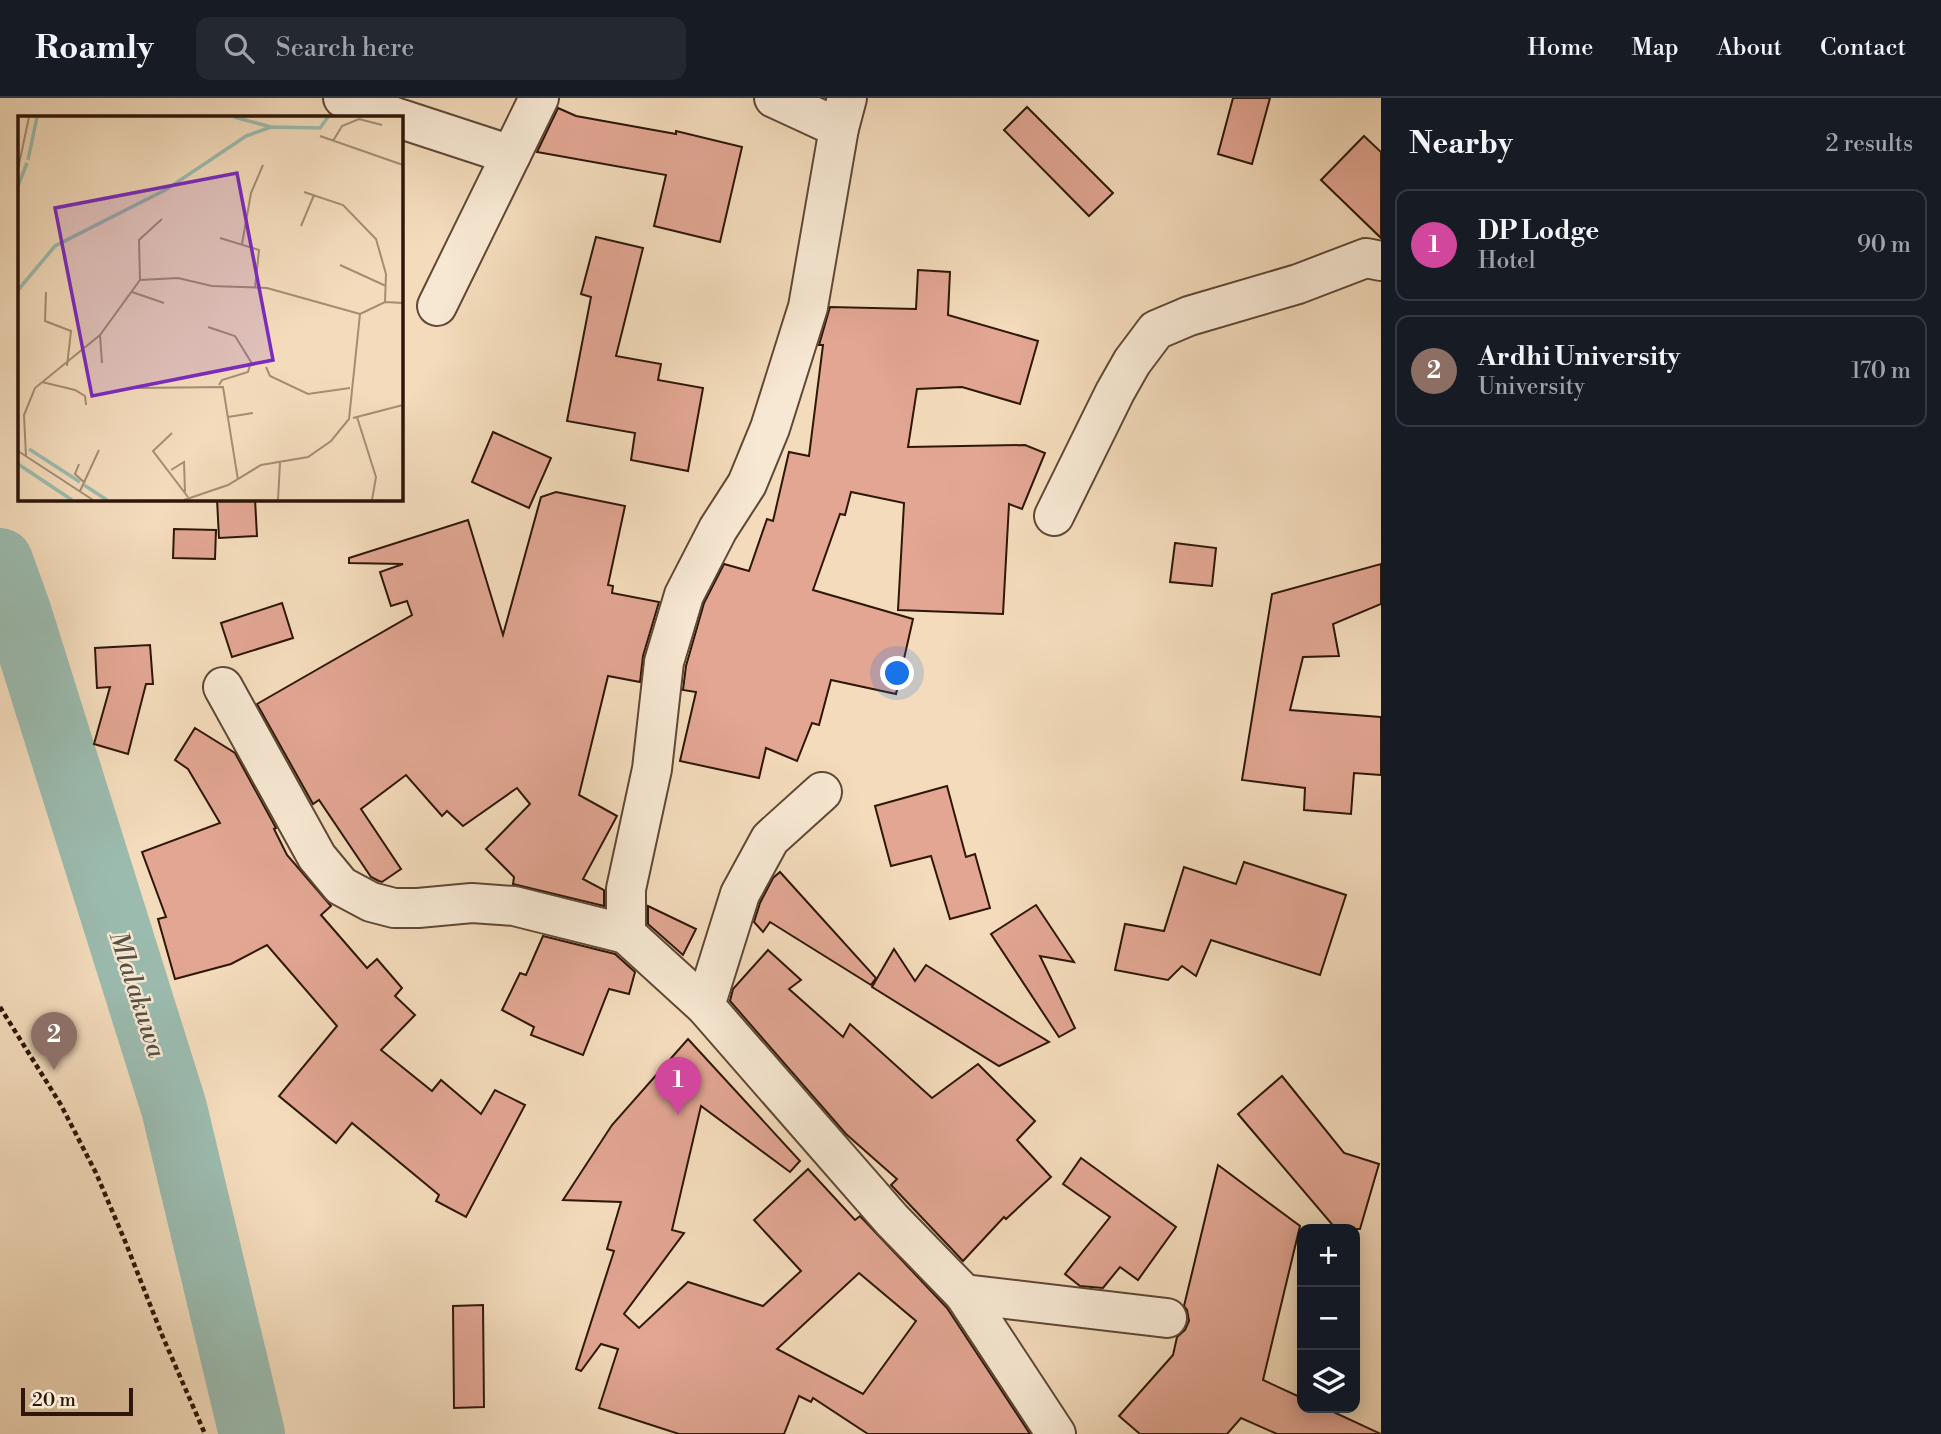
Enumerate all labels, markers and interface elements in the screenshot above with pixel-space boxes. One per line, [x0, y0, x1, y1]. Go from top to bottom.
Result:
search box [196, 17, 686, 80]
text: Roamly [35, 28, 154, 69]
icon: search [220, 29, 258, 67]
text: Search here [276, 32, 414, 64]
text: Home [1528, 33, 1593, 63]
text: Map [1631, 33, 1679, 63]
text: About [1717, 33, 1782, 63]
text: Contact [1820, 33, 1906, 63]
inset map [18, 116, 402, 500]
text: Nearby [1409, 125, 1513, 163]
text: 2 results [1826, 130, 1913, 158]
text: DP Lodge [1478, 215, 1599, 247]
text: 1 [1428, 231, 1440, 259]
text: 90 m [1857, 231, 1911, 259]
text: Hotel [1478, 247, 1536, 275]
text: Ardhi University [1478, 341, 1680, 373]
text: 2 [1427, 357, 1441, 385]
text: 170 m [1851, 357, 1911, 385]
text: University [1478, 373, 1585, 401]
your location [880, 656, 914, 690]
water label: Mlalakuwa [102, 927, 173, 1062]
pin: 2 [31, 1012, 77, 1070]
pin: 1 [655, 1057, 701, 1115]
map controls [1297, 1224, 1360, 1413]
button: + [1297, 1224, 1360, 1287]
button: − [1297, 1287, 1360, 1350]
button: layers [1297, 1350, 1360, 1413]
scale bar [21, 1385, 133, 1417]
text: 20 m [32, 1388, 76, 1412]

